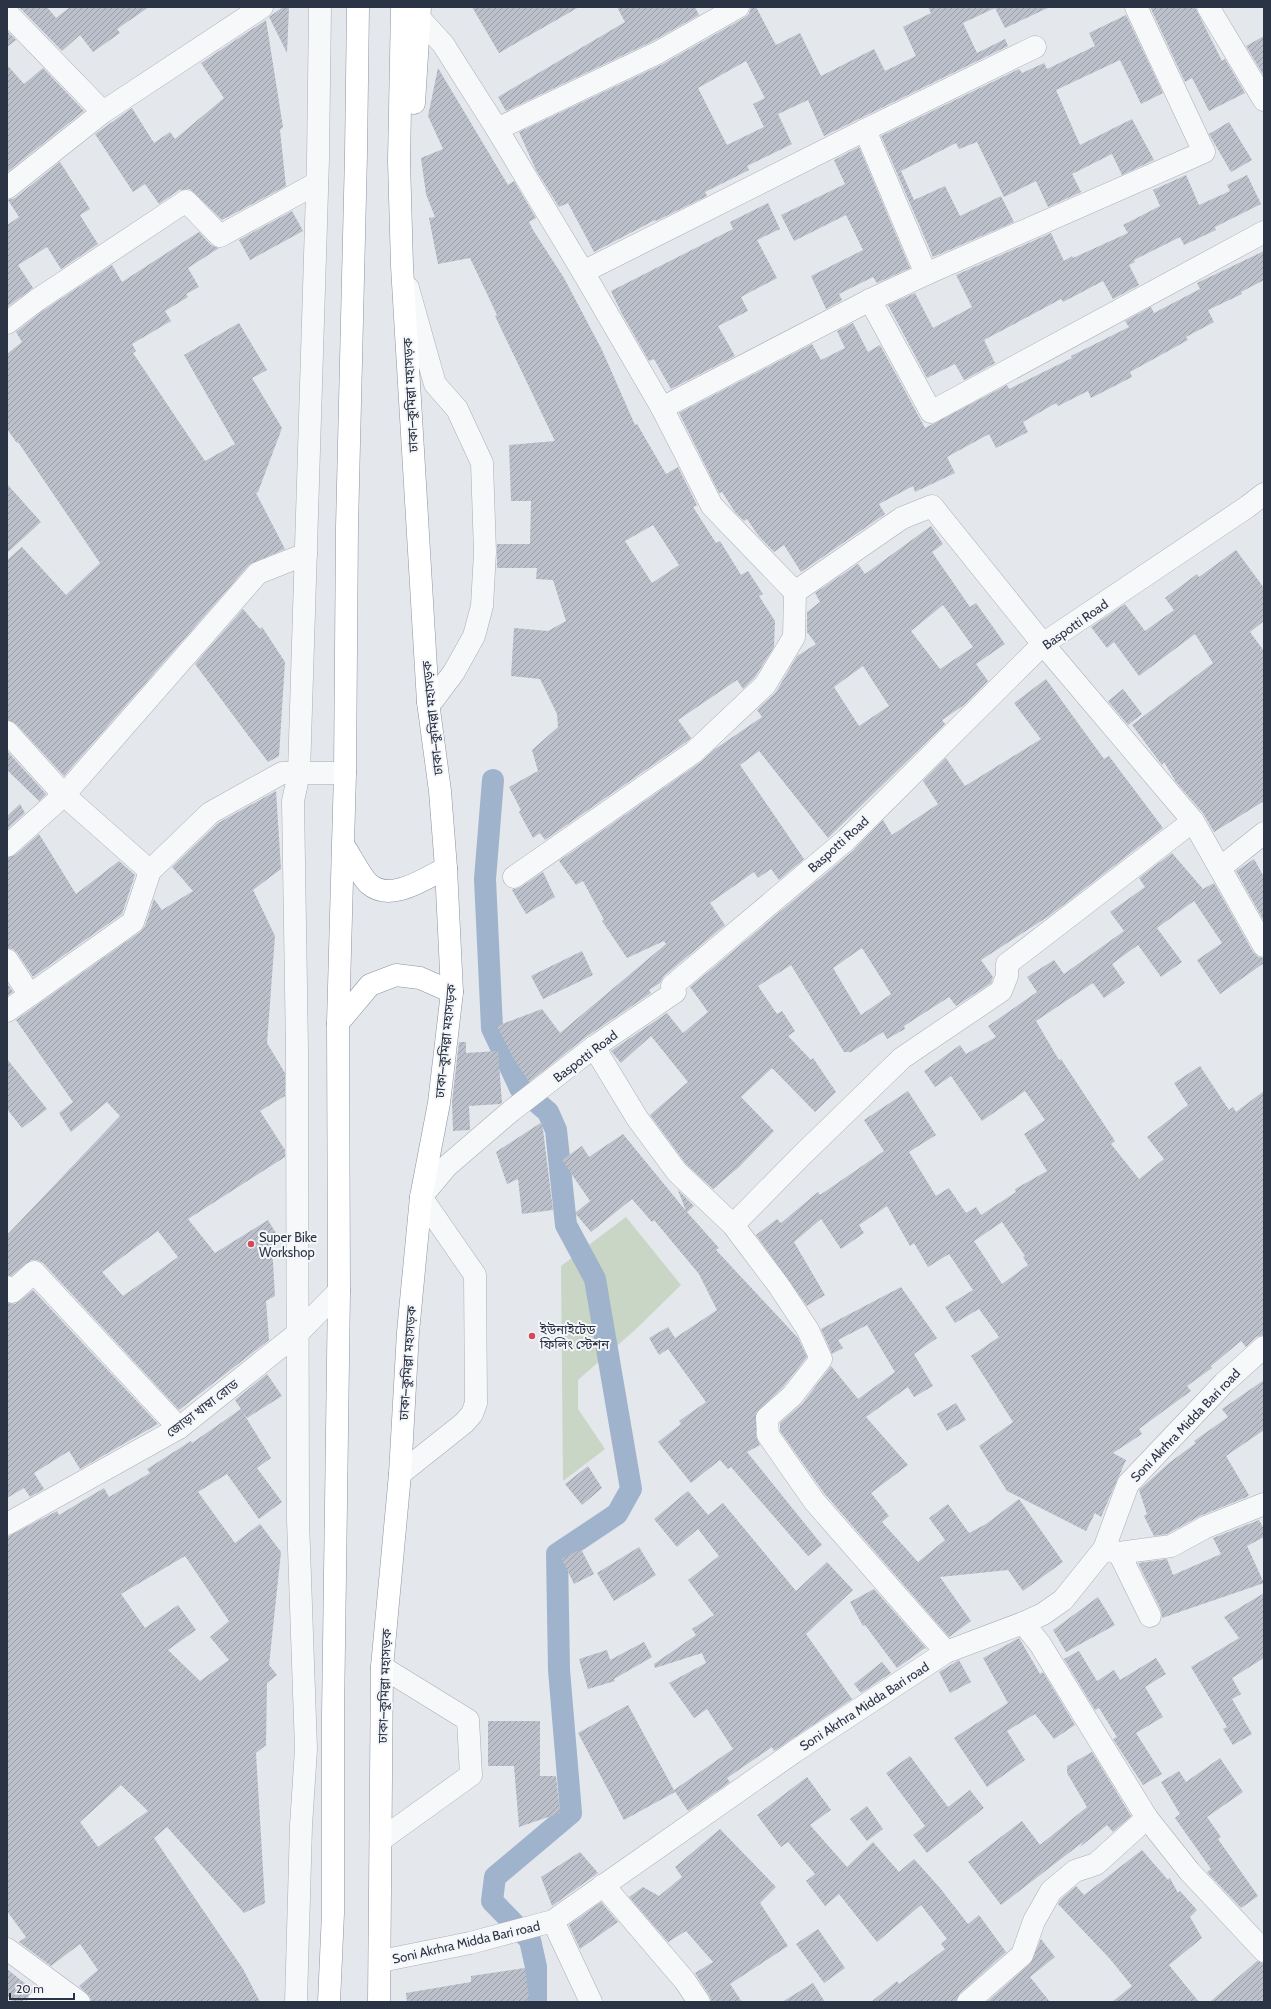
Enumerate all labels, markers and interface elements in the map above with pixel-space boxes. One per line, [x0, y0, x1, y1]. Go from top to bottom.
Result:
street label: ঢাকা–কুমিল্লা মহাসড়ক [399, 337, 422, 454]
street label: Baspotti Road [1039, 596, 1111, 652]
street label: ঢাকা–কুমিল্লা মহাসড়ক [418, 660, 447, 777]
street label: Baspotti Road [804, 813, 872, 875]
street label: ঢাকা–কুমিল্লা মহাসড়ক [431, 983, 460, 1100]
street label: Baspotti Road [550, 1027, 620, 1085]
place label: Super Bike Workshop [259, 1229, 317, 1260]
marker: Super Bike Workshop [246, 1239, 256, 1249]
street label: ঢাকা–কুমিল্লা মহাসড়ক [395, 1305, 420, 1422]
place label: ইউনাইটেড ফিলিং স্টেশন [539, 1321, 609, 1352]
marker: ইউনাইটেড ফিলিং স্টেশন [527, 1331, 537, 1341]
street label: Soni Akrhra Midda Bari road [1127, 1365, 1243, 1485]
street label: জোড়া খাম্বা রোড [163, 1375, 242, 1440]
street label: ঢাকা–কুমিল্লা মহাসড়ক [374, 1628, 395, 1745]
street label: Soni Akrhra Midda Bari road [796, 1658, 932, 1754]
street label: Soni Akrhra Midda Bari road [391, 1917, 541, 1967]
scale bar [10, 1975, 74, 2001]
text: 20 m [16, 1981, 44, 1996]

